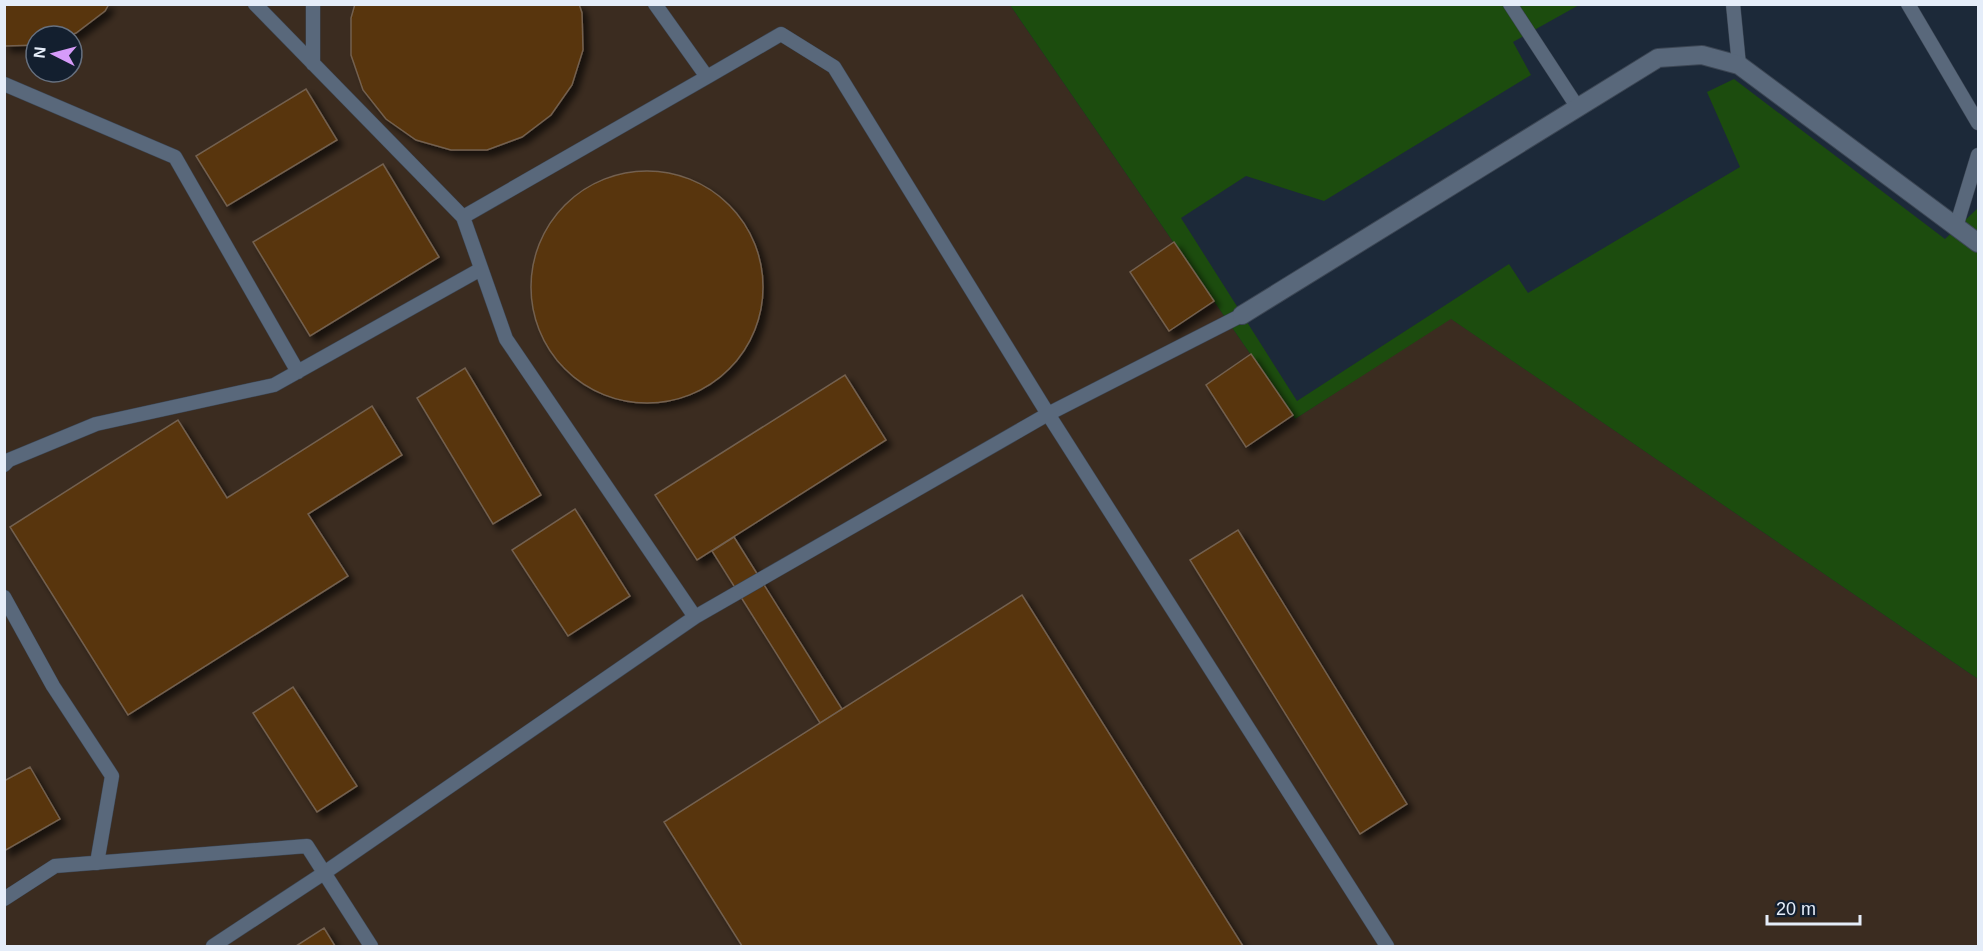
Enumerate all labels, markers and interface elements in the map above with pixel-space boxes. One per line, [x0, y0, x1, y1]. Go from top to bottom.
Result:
north arrow [24, 24, 84, 84]
text: N [31, 46, 49, 59]
scale bar [1767, 888, 1860, 926]
text: 20 m [1776, 899, 1816, 919]

